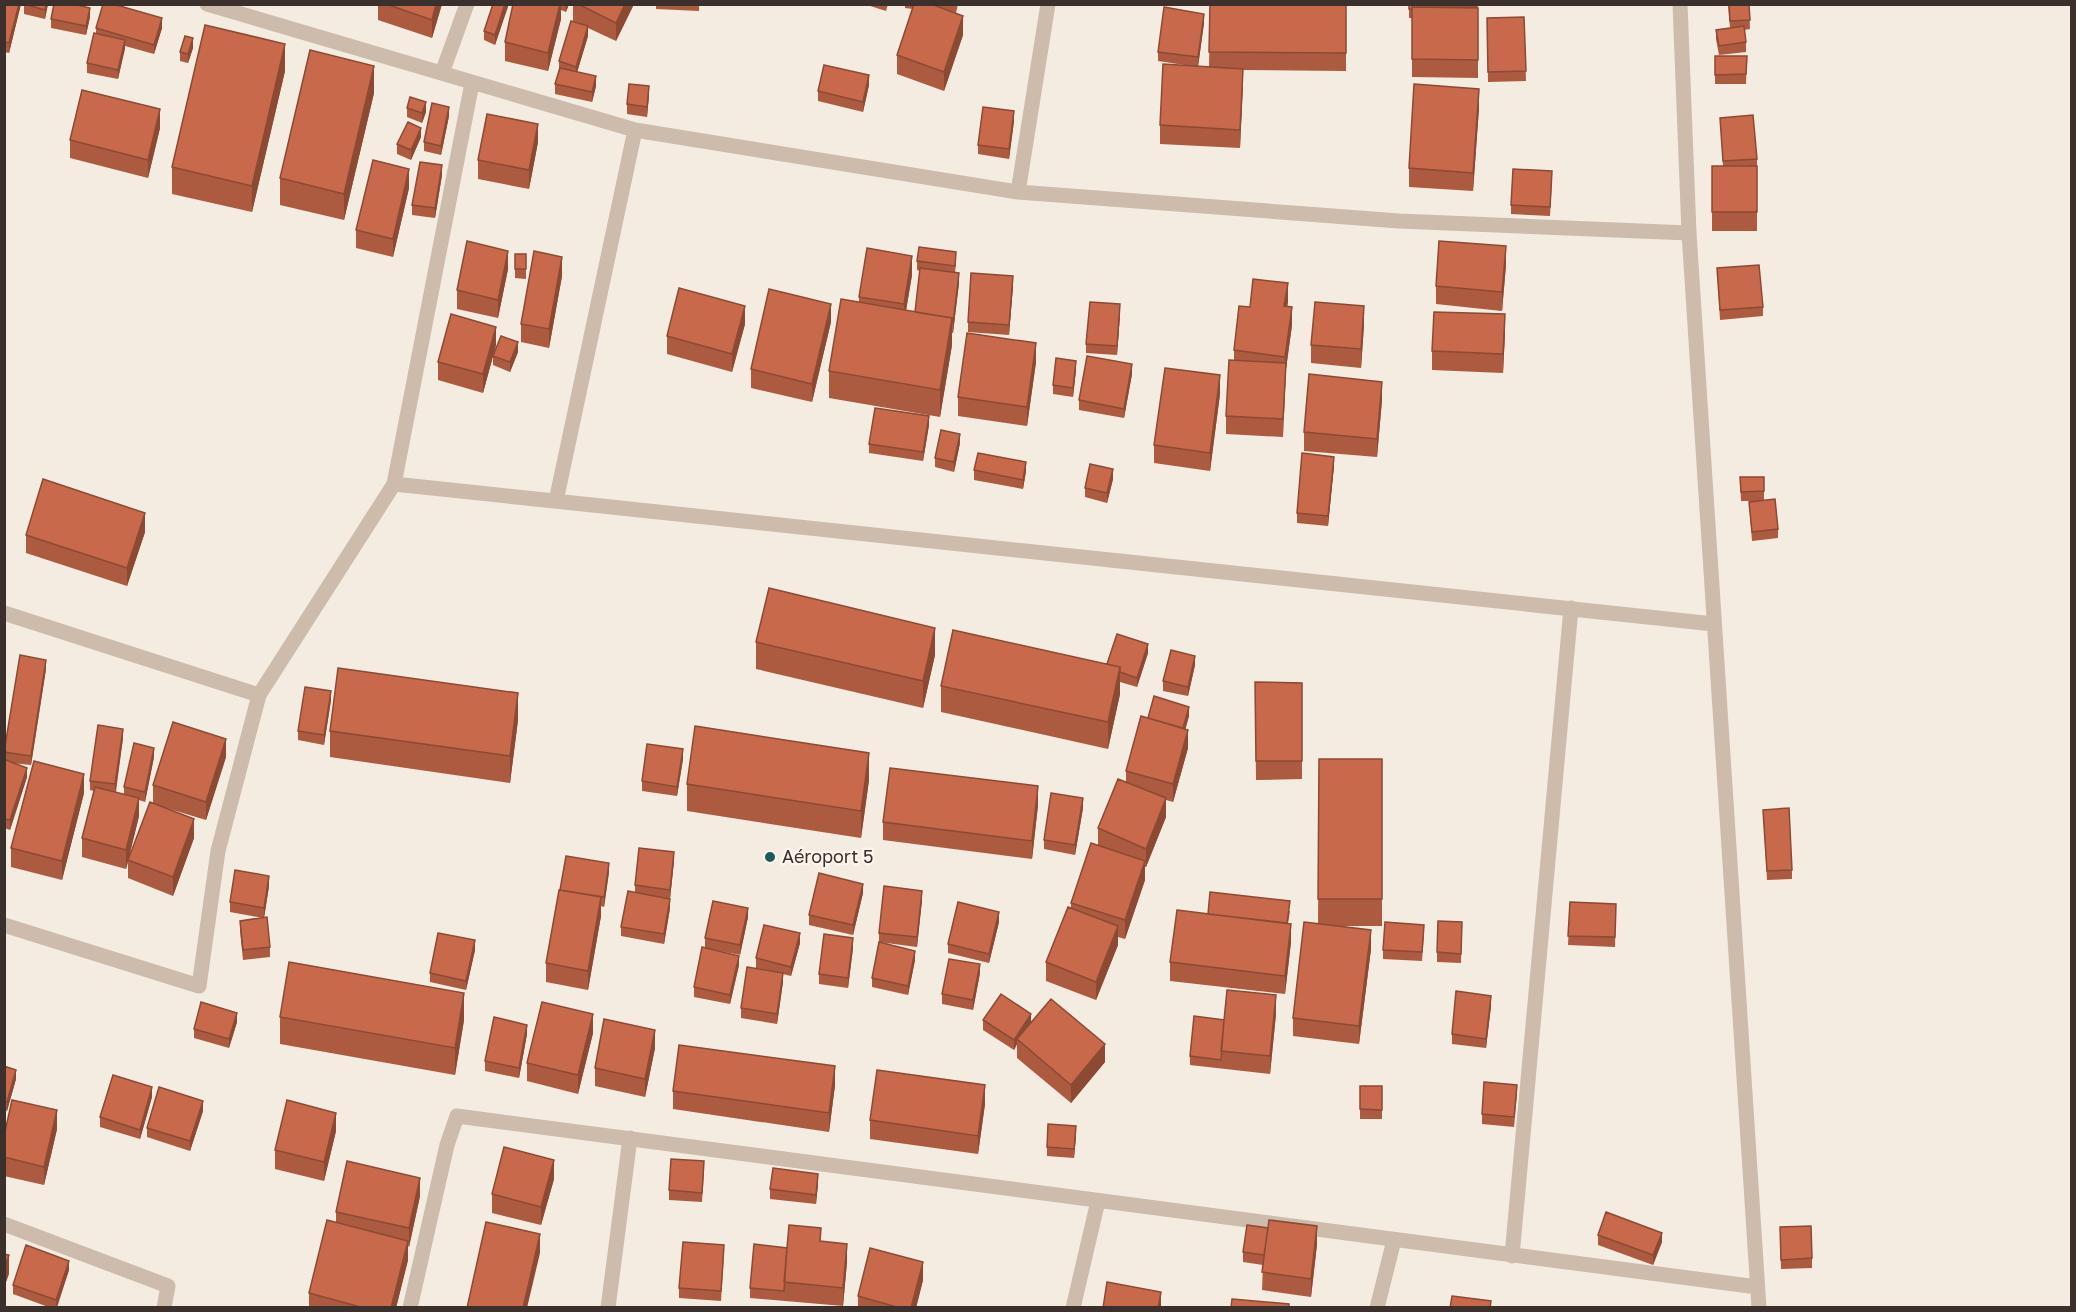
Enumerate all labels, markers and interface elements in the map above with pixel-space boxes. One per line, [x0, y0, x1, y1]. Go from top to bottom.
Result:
place label: Aéroport 5 [782, 845, 873, 867]
marker: Aéroport 5 [763, 850, 777, 864]

